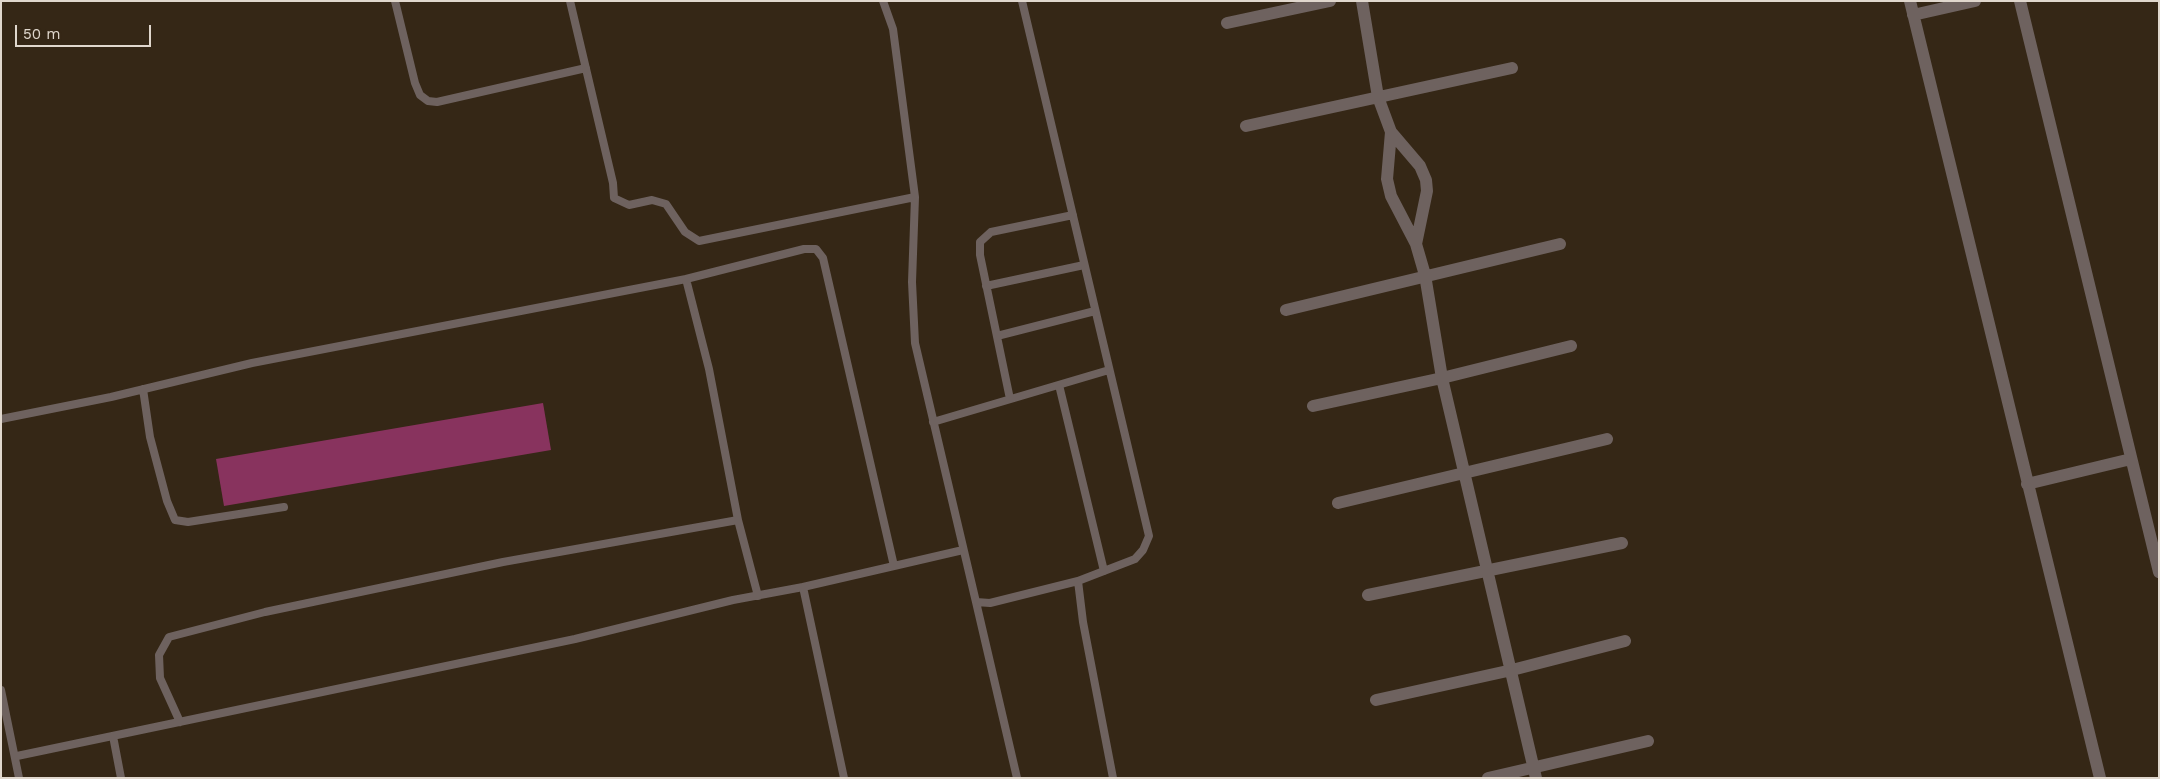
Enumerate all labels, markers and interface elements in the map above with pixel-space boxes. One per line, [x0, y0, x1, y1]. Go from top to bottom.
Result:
scale bar [18, 15, 154, 47]
text: 50 m [23, 25, 60, 43]

